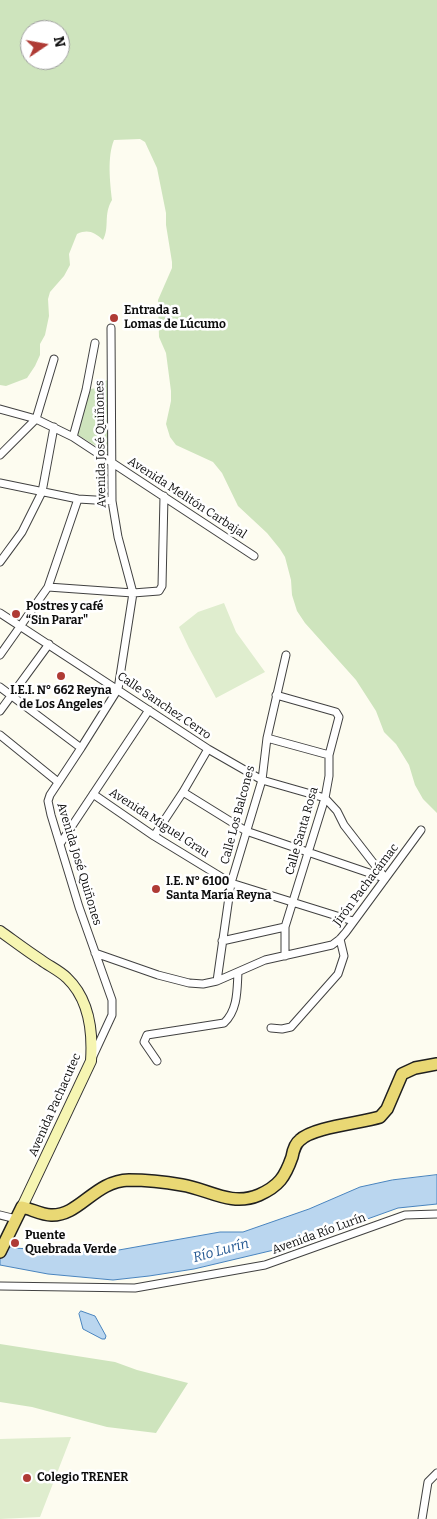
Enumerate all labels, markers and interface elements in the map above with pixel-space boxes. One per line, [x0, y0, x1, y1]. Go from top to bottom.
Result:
north arrow [20, 20, 70, 70]
text: N [50, 35, 69, 49]
place label: Entrada a Lomas de Lúcumo [124, 304, 226, 332]
marker: Entrada a Lomas de Lúcumo [108, 312, 120, 324]
street label: Avenida José Quiñones [93, 380, 109, 508]
street label: Avenida Melitón Carbajal [125, 454, 249, 542]
place label: Postres y café “Sin Parar" [26, 600, 103, 628]
marker: Postres y café “Sin Parar" [10, 608, 22, 620]
street label: Calle Sanchez Cerro [114, 669, 214, 743]
marker: I.E.I. N° 662 Reyna de Los Angeles [55, 670, 67, 682]
place label: I.E.I. N° 662 Reyna de Los Angeles [10, 684, 112, 712]
street label: Calle Los Balcones [218, 764, 258, 866]
street label: Avenida Miguel Grau [106, 785, 212, 861]
street label: Calle Santa Rosa [283, 785, 321, 877]
street label: Avenida José Quiñones [53, 801, 105, 927]
street label: Jirón Pachacámac [330, 841, 402, 929]
place label: I.E. N° 6100 Santa María Reyna [166, 875, 271, 903]
marker: I.E. N° 6100 Santa María Reyna [150, 883, 162, 895]
street label: Avenida Pachacutec [26, 1051, 84, 1159]
street label: Avenida Río Lurín [270, 1210, 368, 1258]
place label: Puente Quebrada Verde [25, 1229, 117, 1257]
water label: Río Lurín [191, 1235, 251, 1267]
marker: Puente Quebrada Verde [9, 1237, 21, 1249]
place label: Colegio TRENER [37, 1471, 128, 1485]
marker: Colegio TRENER [21, 1472, 33, 1484]

